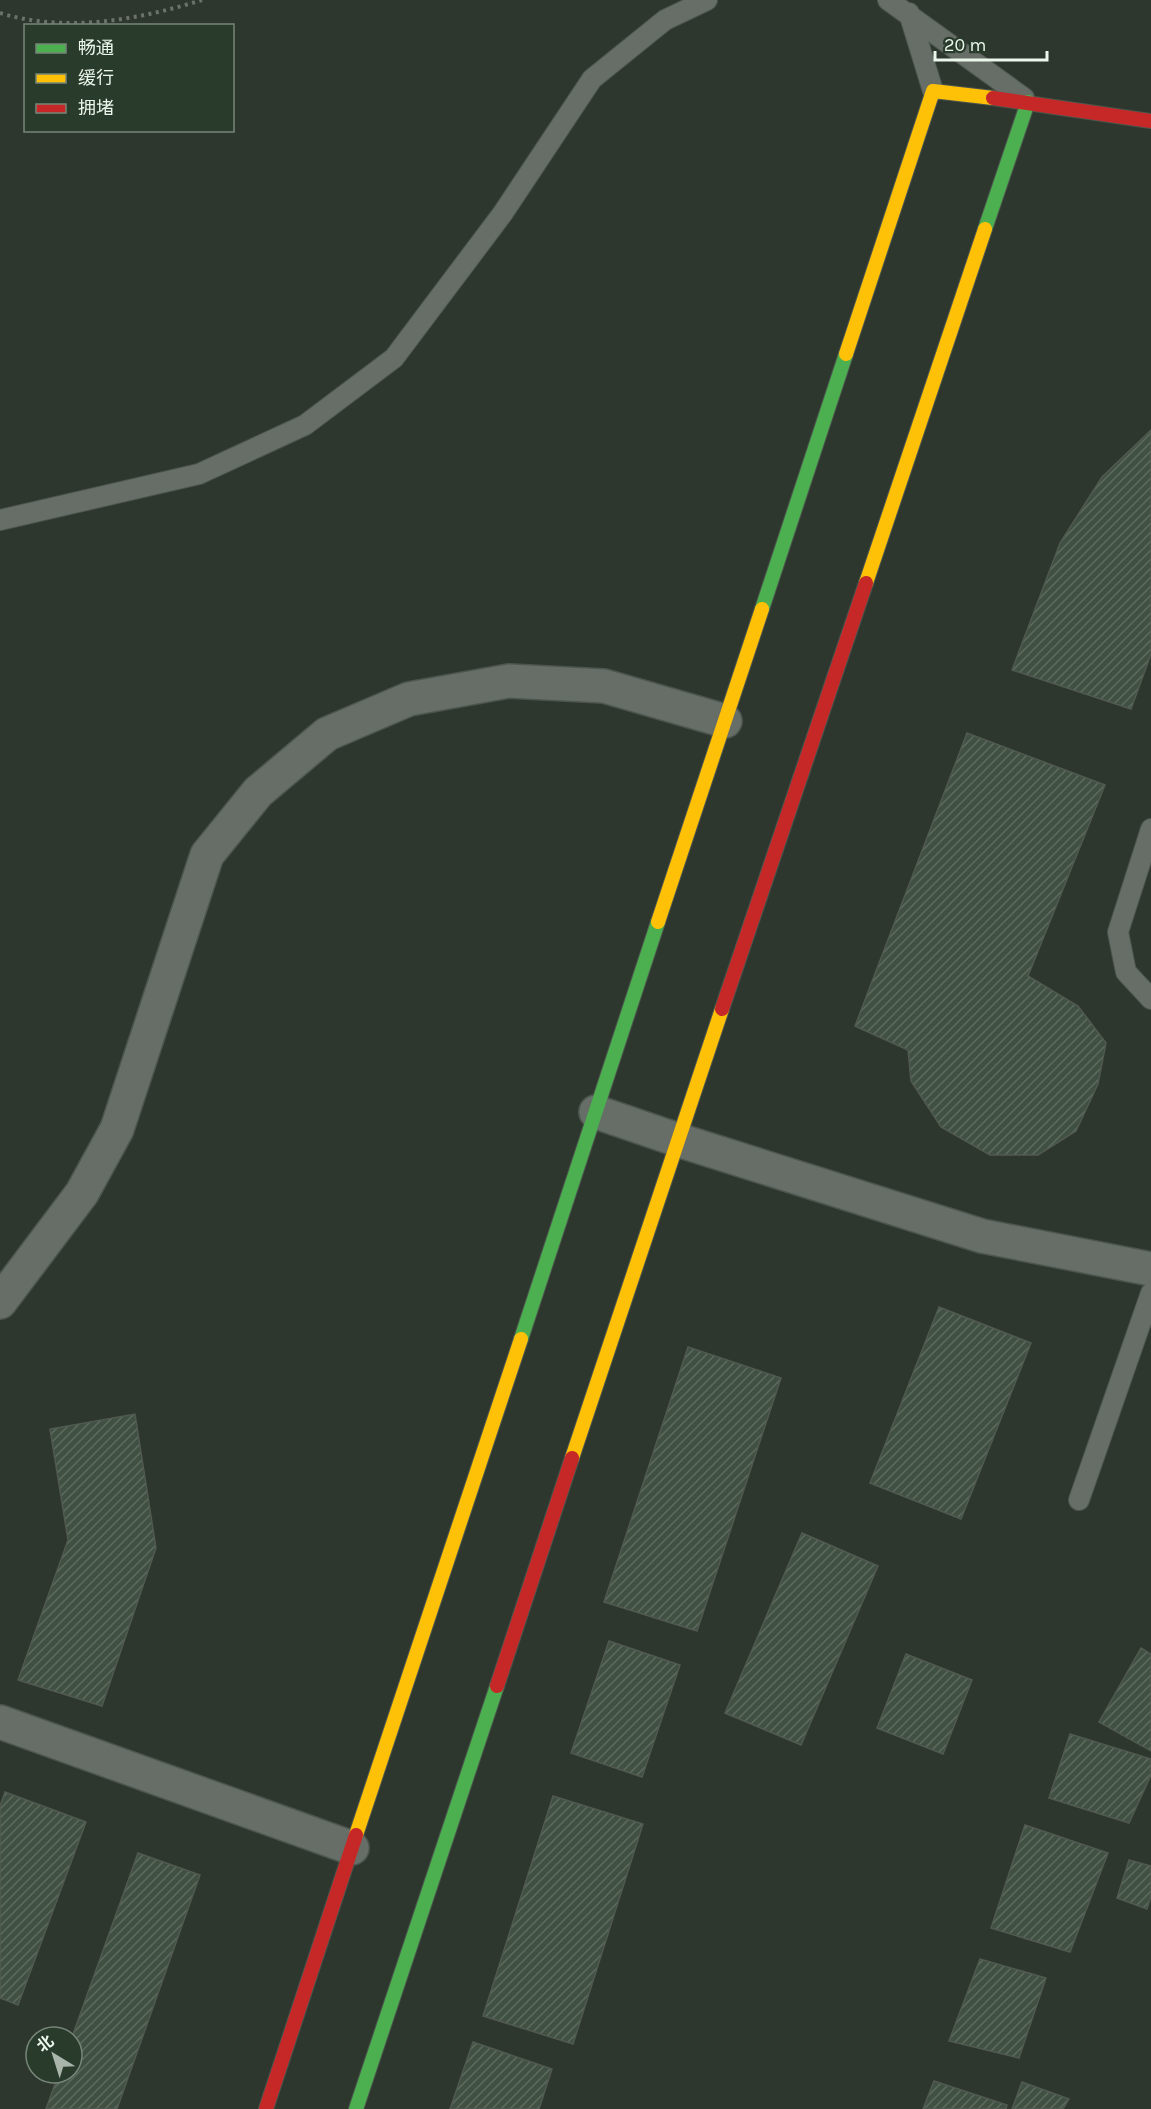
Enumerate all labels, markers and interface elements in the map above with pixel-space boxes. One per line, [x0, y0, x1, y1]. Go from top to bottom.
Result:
legend [24, 24, 234, 132]
scale bar [935, 24, 1048, 62]
text: 20 m [944, 34, 986, 56]
text: 畅通 [78, 37, 114, 59]
text: 缓行 [78, 67, 114, 89]
text: 拥堵 [78, 97, 114, 119]
north arrow [24, 2025, 84, 2085]
text: 北 [33, 2031, 57, 2056]

